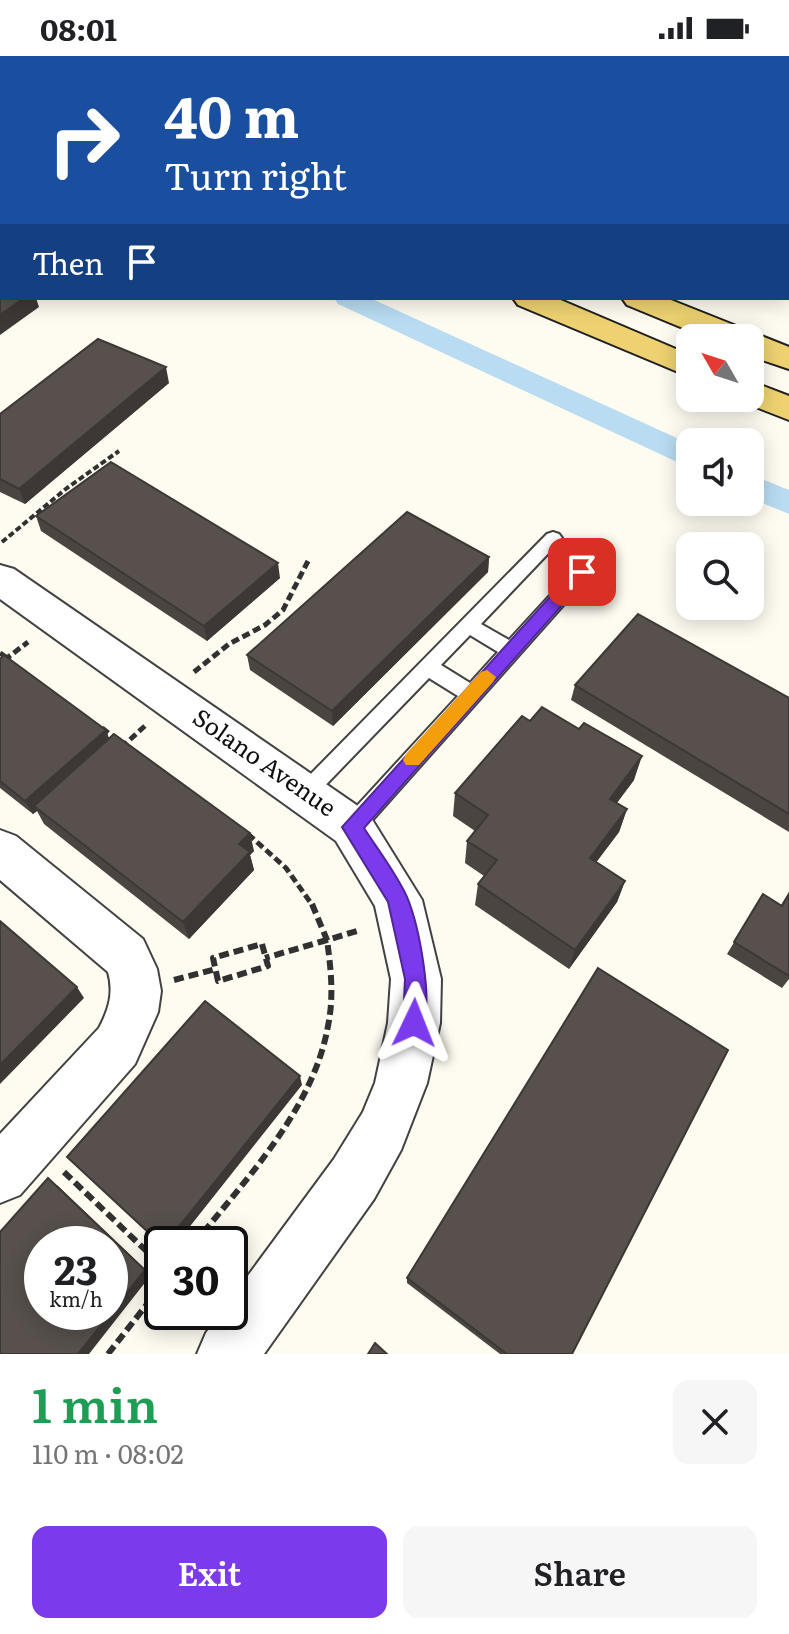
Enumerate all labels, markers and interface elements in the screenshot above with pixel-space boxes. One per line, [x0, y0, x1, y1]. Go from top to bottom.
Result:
text: 08:01 [40, 6, 117, 50]
text: 40 m [164, 72, 299, 155]
icon: right [32, 88, 136, 192]
text: Turn right [164, 148, 347, 201]
text: Then [32, 240, 104, 284]
icon: arrive [120, 240, 164, 284]
north arrow [676, 324, 764, 412]
map controls [676, 324, 764, 620]
button: sound [676, 428, 764, 516]
button: search [676, 532, 764, 620]
pin [548, 538, 616, 606]
icon: arrive [560, 550, 604, 594]
street label: Solano Avenue [187, 699, 344, 823]
position arrow [372, 981, 456, 1065]
speed limit sign: 30 [144, 1226, 248, 1330]
text: 23 [54, 1238, 98, 1297]
text: km/h [49, 1283, 103, 1313]
text: 1 min [32, 1367, 158, 1438]
button: close [673, 1380, 757, 1464]
text: 110 m · 08:02 [32, 1433, 184, 1472]
button: Exit [32, 1526, 387, 1618]
button: Share [403, 1526, 757, 1618]

